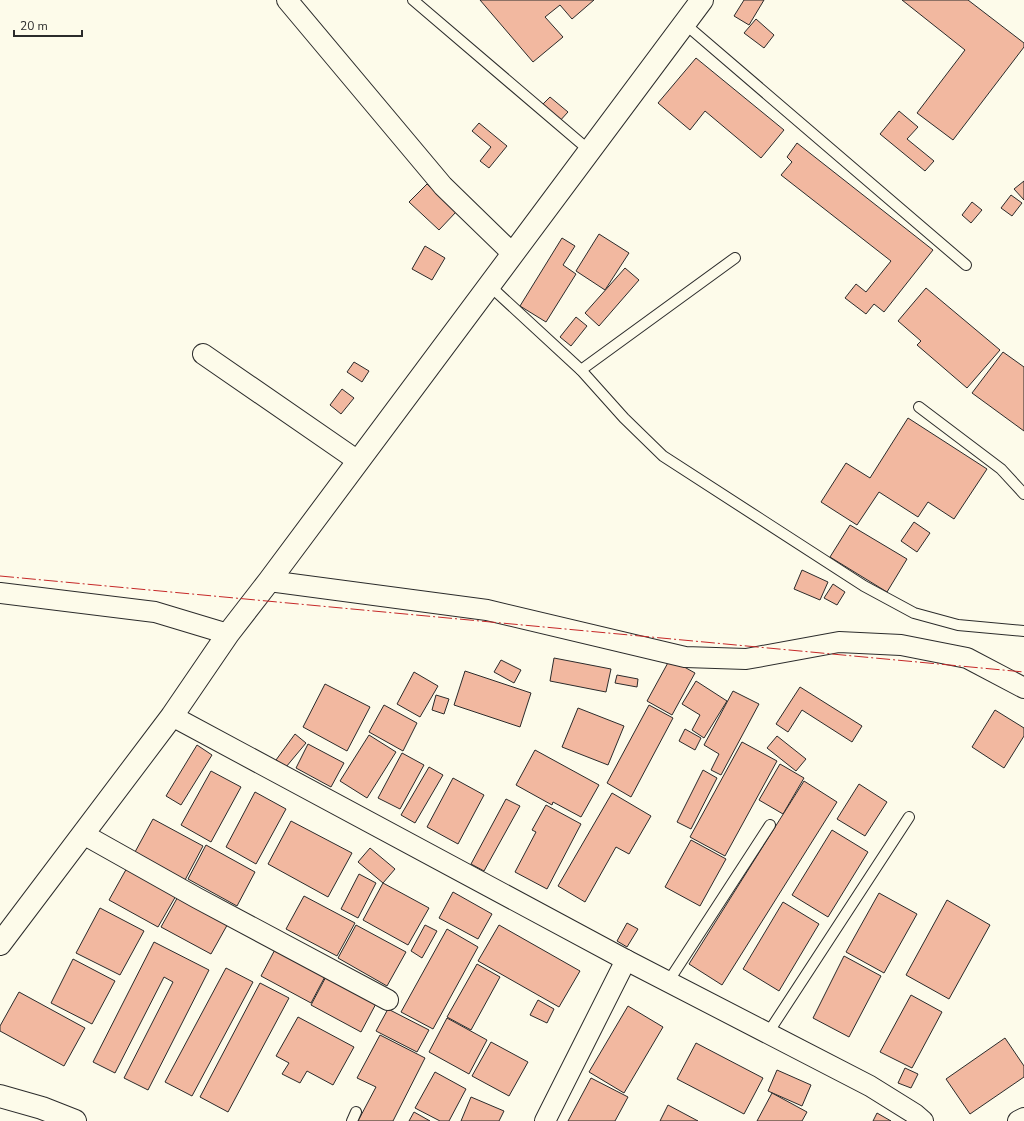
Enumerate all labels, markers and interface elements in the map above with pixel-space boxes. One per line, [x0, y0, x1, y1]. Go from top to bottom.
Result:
scale bar [14, 12, 82, 38]
text: 20 m [20, 18, 48, 34]

